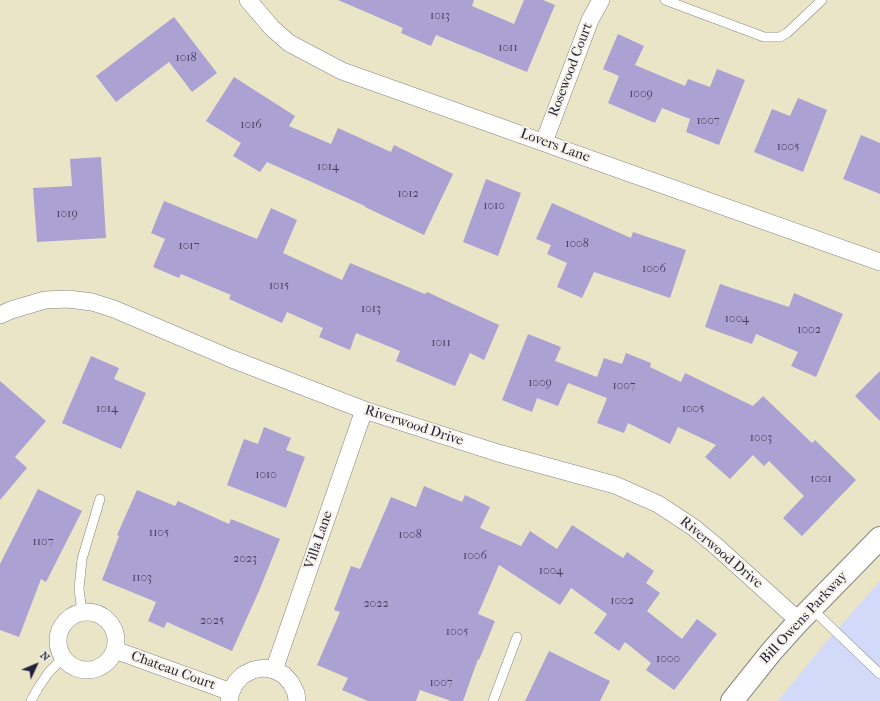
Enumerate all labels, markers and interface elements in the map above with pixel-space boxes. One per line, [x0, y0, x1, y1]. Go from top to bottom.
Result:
house number: 1013 [430, 9, 450, 23]
street label: Rosewood Court [545, 21, 597, 119]
house number: 1011 [498, 41, 518, 55]
house number: 1018 [175, 51, 197, 65]
house number: 1009 [629, 87, 653, 101]
house number: 1007 [696, 114, 720, 128]
house number: 1016 [240, 118, 262, 132]
street label: Lovers Lane [518, 126, 592, 166]
house number: 1005 [777, 140, 799, 154]
house number: 1014 [317, 160, 339, 174]
house number: 1012 [397, 187, 419, 201]
house number: 1010 [483, 199, 505, 213]
house number: 1019 [56, 207, 78, 221]
house number: 1008 [565, 237, 589, 251]
house number: 1017 [179, 239, 199, 253]
house number: 1006 [642, 262, 666, 276]
house number: 1015 [269, 279, 289, 293]
house number: 1013 [361, 302, 381, 316]
house number: 1004 [725, 312, 749, 326]
house number: 1002 [797, 323, 821, 337]
house number: 1011 [431, 336, 451, 350]
house number: 1009 [528, 376, 552, 390]
house number: 1007 [612, 379, 636, 393]
house number: 1014 [96, 402, 118, 416]
street label: Riverwood Drive [362, 402, 466, 450]
house number: 1005 [682, 402, 704, 416]
house number: 1003 [750, 431, 772, 445]
house number: 1010 [255, 468, 277, 482]
house number: 1001 [810, 472, 832, 486]
street label: Villa Lane [301, 509, 337, 571]
street label: Riverwood Drive [676, 513, 766, 593]
house number: 1105 [149, 526, 169, 540]
house number: 1008 [398, 528, 422, 542]
house number: 1107 [33, 535, 53, 549]
house number: 1006 [463, 549, 487, 563]
house number: 2023 [233, 552, 257, 566]
house number: 1004 [539, 564, 563, 578]
street label: Bill Owens Parkway [757, 568, 851, 668]
house number: 1103 [132, 571, 152, 585]
house number: 1002 [610, 594, 634, 608]
house number: 2022 [363, 597, 389, 611]
house number: 2025 [200, 614, 224, 628]
house number: 1005 [446, 625, 468, 639]
north arrow [16, 645, 56, 685]
street label: Chateau Court [129, 648, 217, 694]
text: N [37, 649, 53, 664]
house number: 1000 [656, 652, 680, 666]
house number: 1007 [429, 676, 453, 690]

